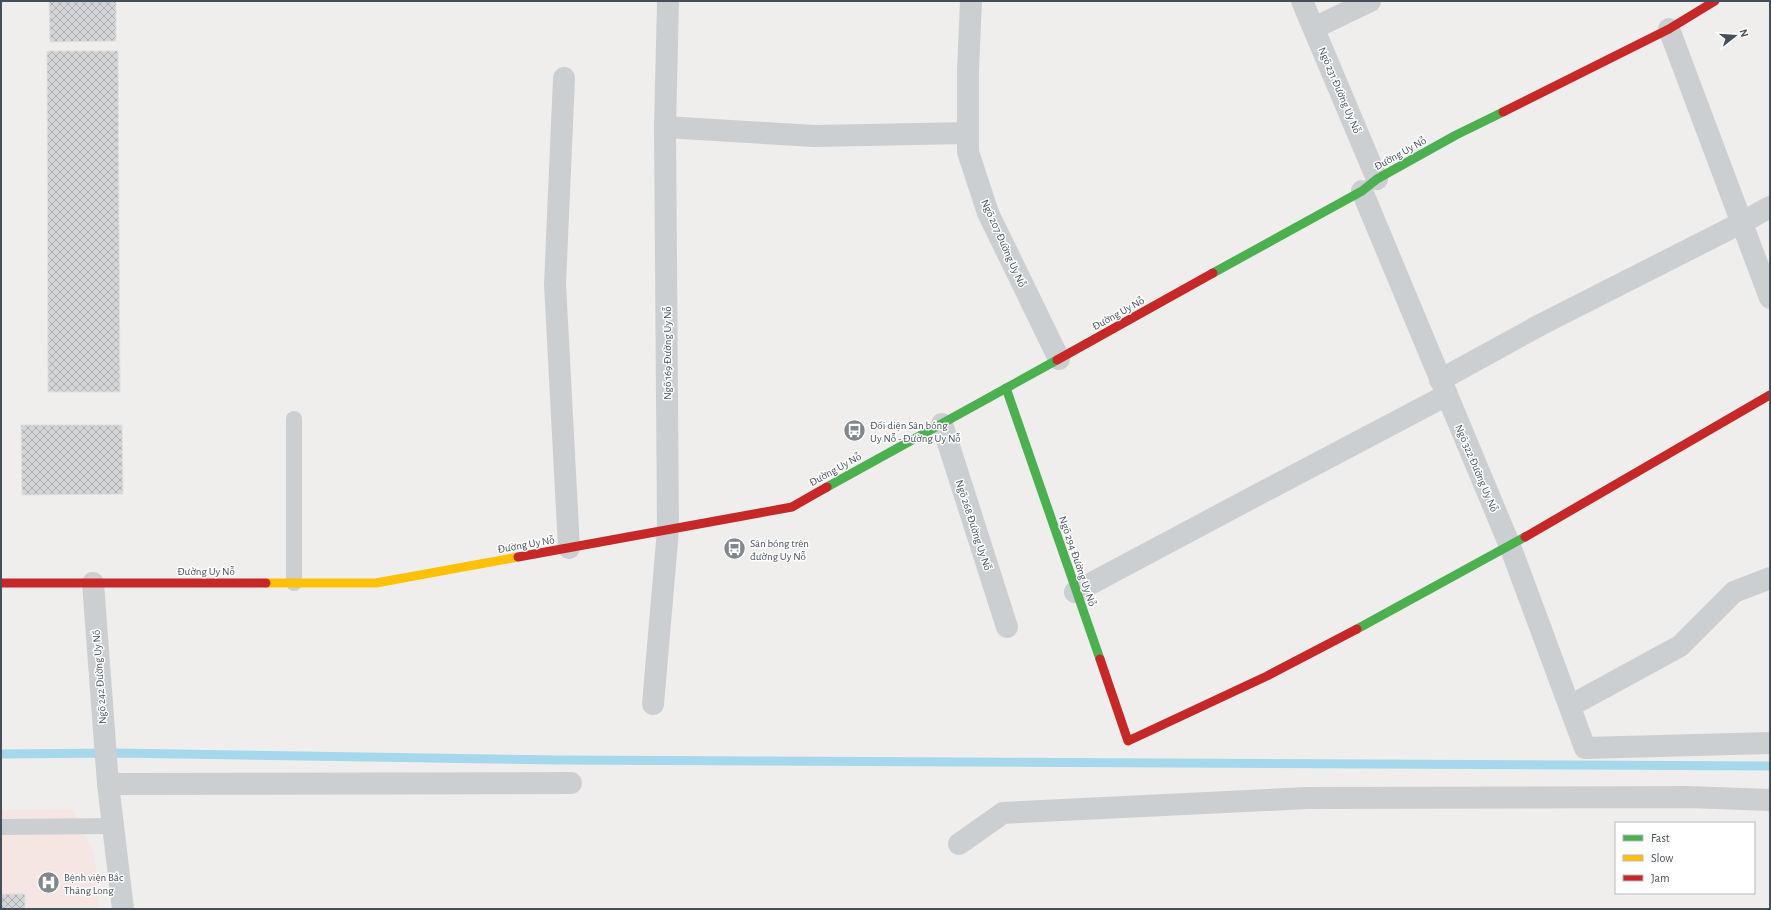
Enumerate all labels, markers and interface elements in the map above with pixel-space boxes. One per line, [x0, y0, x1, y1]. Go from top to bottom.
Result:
north arrow [1715, 16, 1755, 56]
text: N [1738, 28, 1750, 38]
street label: Ngõ 231 Đường Uy Nỗ [1316, 45, 1363, 135]
street label: Đường Uy Nỗ [1372, 135, 1428, 172]
street label: Ngõ 207 Đường Uy Nỗ [979, 198, 1028, 289]
street label: Đường Uy Nỗ [1090, 295, 1146, 332]
street label: Ngõ 169 Đường Uy Nỗ [662, 306, 673, 400]
bus stop icon: Đối diện Sân bóng Uy Nỗ - Đường Uy Nỗ [842, 418, 868, 444]
place label: Đối diện Sân bóng Uy Nỗ - Đường Uy Nỗ [870, 420, 961, 444]
street label: Ngõ 322 Đường Uy Nỗ [1453, 423, 1500, 514]
street label: Đường Uy Nỗ [807, 451, 863, 488]
street label: Ngõ 268 Đường Uy Nỗ [954, 478, 993, 572]
street label: Ngõ 294 Đường Uy Nỗ [1057, 515, 1098, 608]
street label: Đường Uy Nỗ [497, 534, 555, 555]
bus stop icon: Sân bóng trên đường Uy Nỗ [721, 536, 747, 562]
place label: Sân bóng trên đường Uy Nỗ [750, 538, 809, 562]
street label: Đường Uy Nỗ [177, 566, 235, 577]
street label: Ngõ 242 Đường Uy Nồ [91, 629, 108, 724]
legend [1615, 822, 1755, 894]
text: Fast [1651, 832, 1670, 844]
text: Slow [1651, 852, 1673, 864]
hospital icon: Bệnh viện Bắc Thăng Long [36, 870, 62, 896]
place label: Bệnh viện Bắc Thăng Long [64, 872, 124, 896]
text: Jam [1651, 872, 1670, 884]

